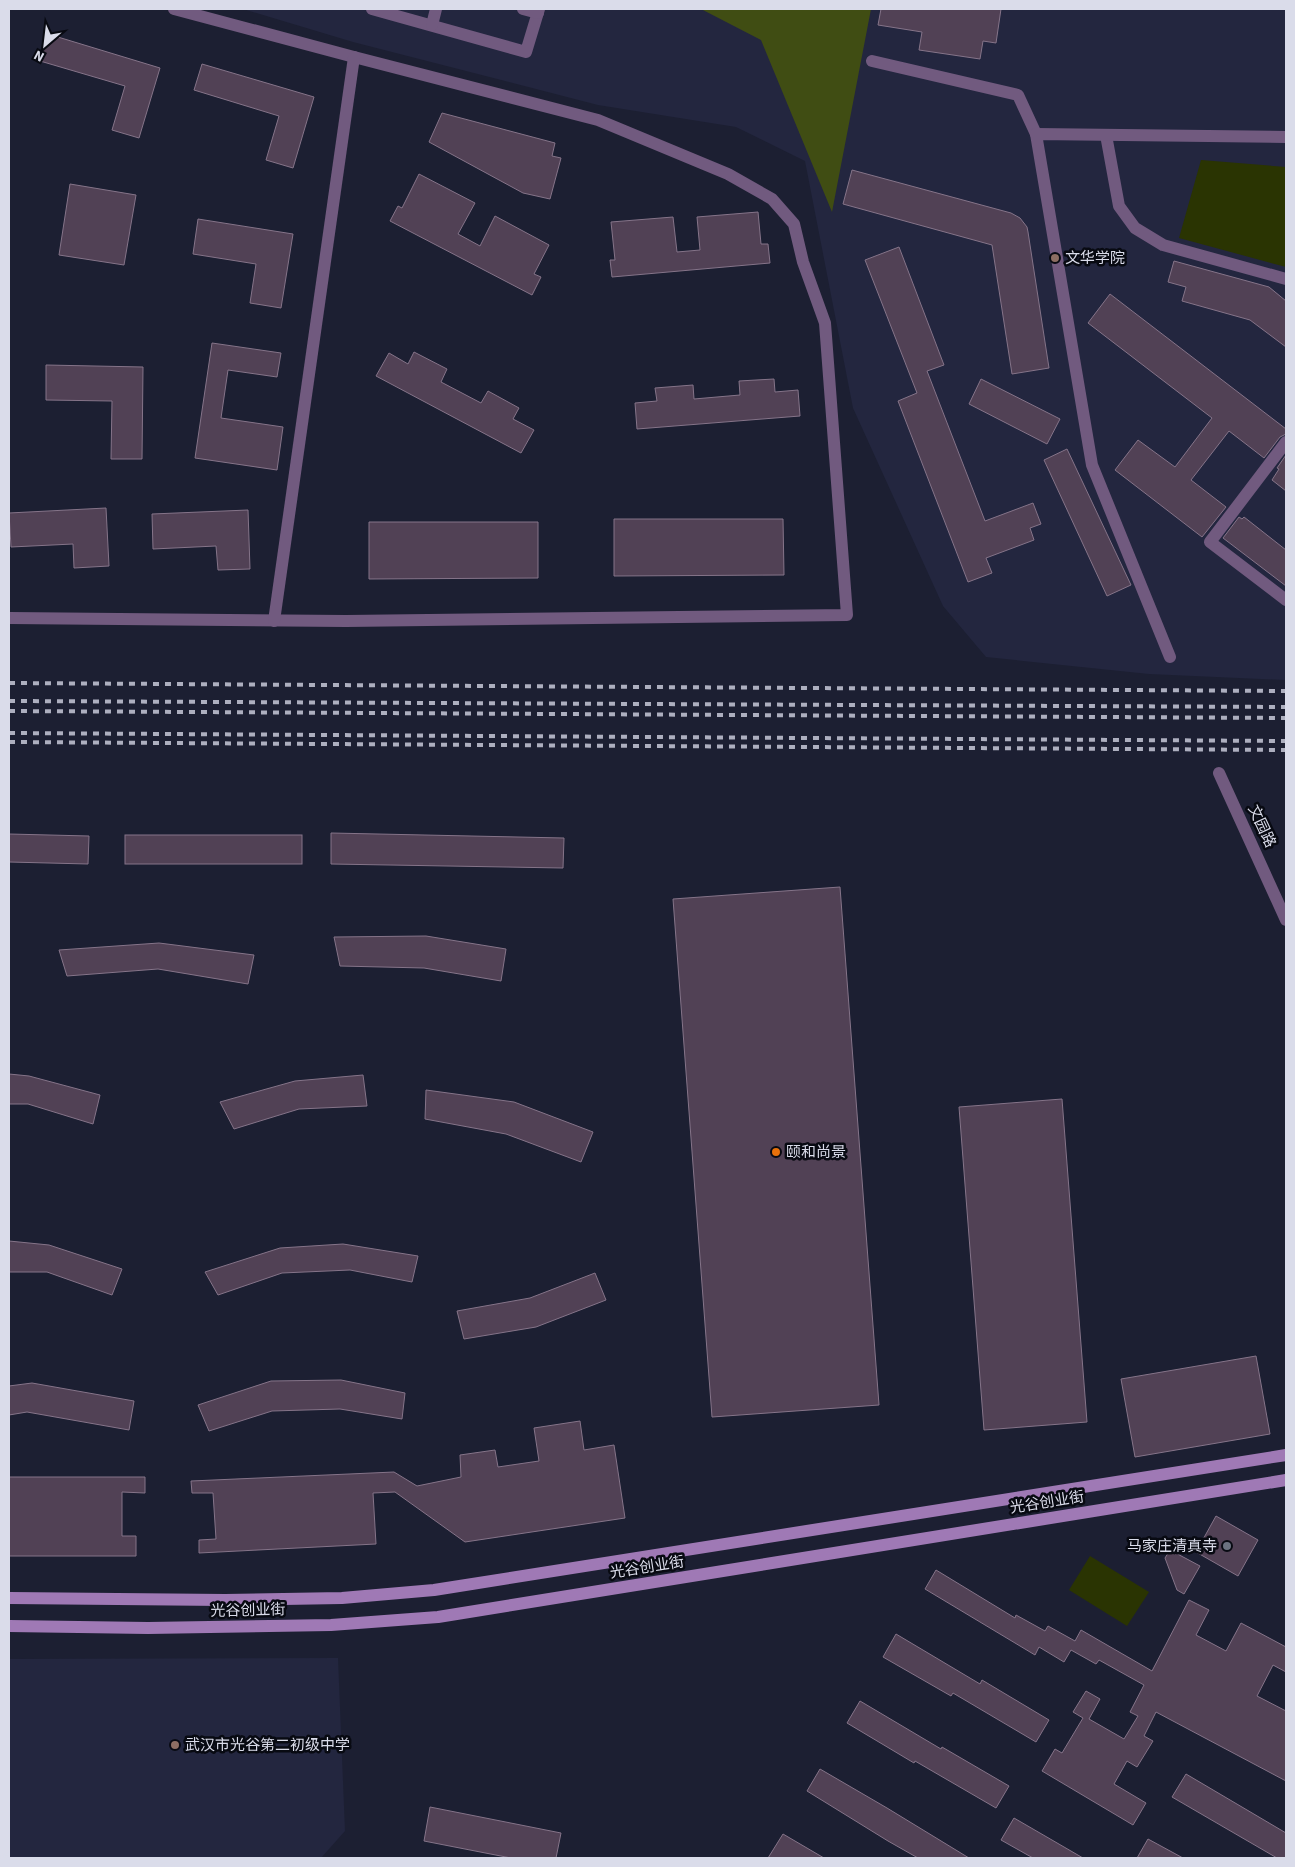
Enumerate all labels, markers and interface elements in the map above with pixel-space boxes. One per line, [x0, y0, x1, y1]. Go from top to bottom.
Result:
north arrow [20, 20, 70, 70]
text: N [31, 45, 48, 67]
place label: 文华学院 [1065, 248, 1125, 269]
marker: 文华学院 [1049, 252, 1061, 264]
street label: 文园路 [1243, 801, 1281, 851]
place label: 颐和尚景 [786, 1142, 846, 1163]
marker: 颐和尚景 [770, 1146, 782, 1158]
street label: 光谷创业街 [1008, 1486, 1086, 1519]
place label: 马家庄清真寺 [1127, 1536, 1217, 1557]
marker: 马家庄清真寺 [1221, 1540, 1233, 1552]
street label: 光谷创业街 [608, 1551, 686, 1584]
street label: 光谷创业街 [210, 1599, 286, 1622]
place label: 武汉市光谷第二初级中学 [185, 1735, 350, 1756]
marker: 武汉市光谷第二初级中学 [169, 1739, 181, 1751]

